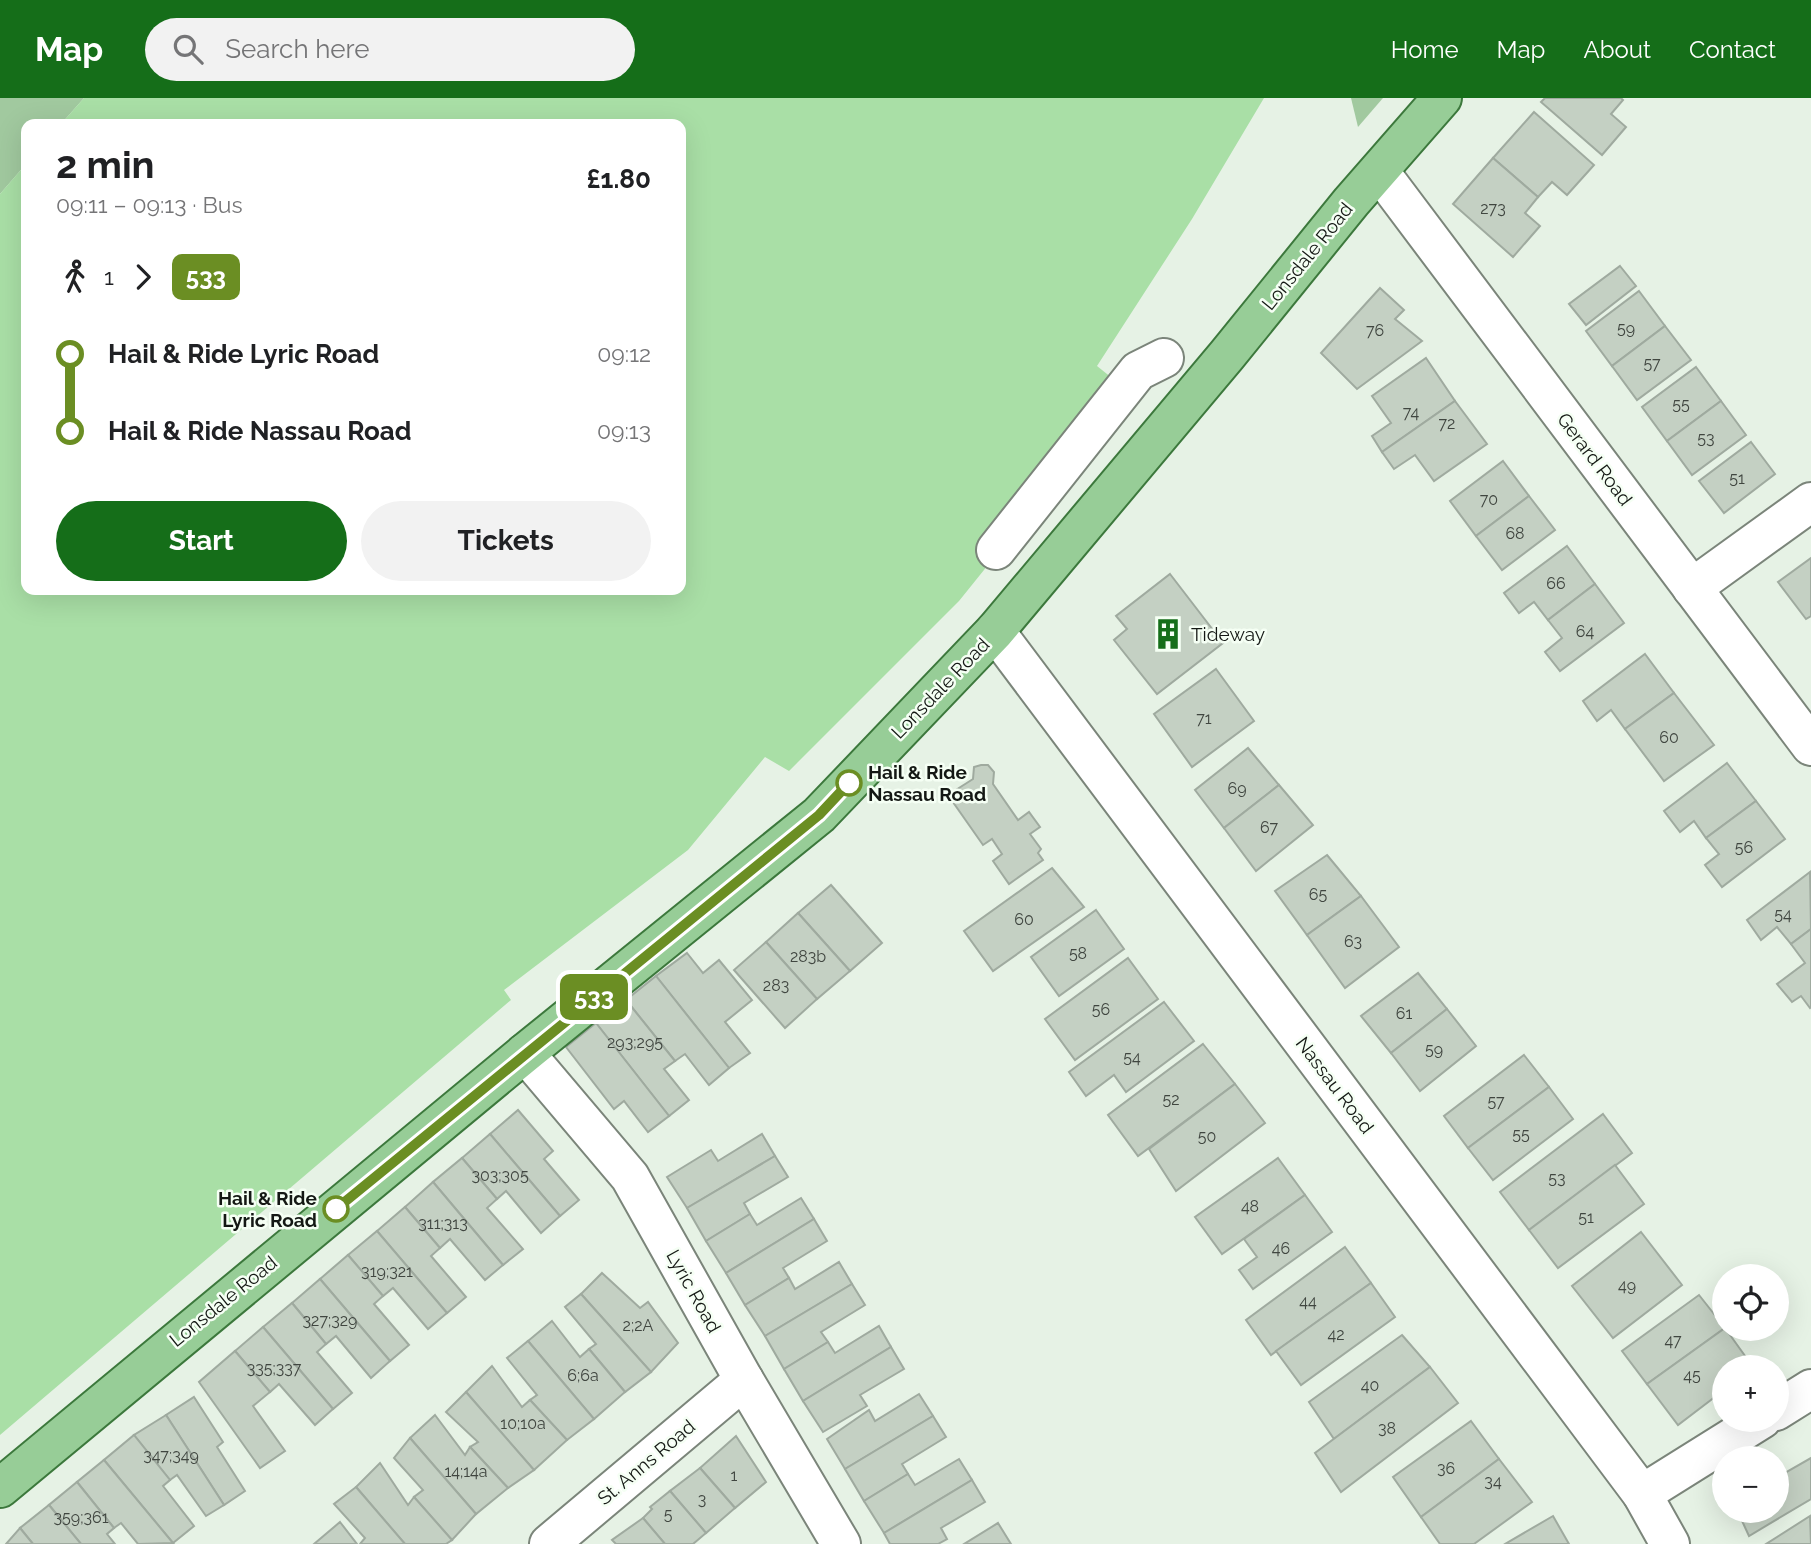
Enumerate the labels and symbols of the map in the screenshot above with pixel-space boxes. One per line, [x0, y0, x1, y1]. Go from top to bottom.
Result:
street label: Lonsdale Road [1257, 198, 1357, 314]
house number: 273 [1480, 199, 1506, 218]
house number: 59 [1617, 319, 1635, 338]
house number: 76 [1366, 321, 1384, 340]
house number: 57 [1643, 354, 1661, 373]
house number: 55 [1672, 395, 1690, 414]
house number: 74 [1403, 403, 1419, 422]
street label: Gerard Road [1553, 408, 1637, 510]
house number: 72 [1439, 414, 1455, 433]
house number: 53 [1697, 429, 1715, 448]
house number: 51 [1729, 469, 1745, 488]
house number: 70 [1480, 490, 1498, 509]
house number: 68 [1505, 524, 1525, 543]
house number: 66 [1546, 574, 1566, 593]
building icon: Tideway [1151, 617, 1185, 651]
house number: 64 [1576, 622, 1594, 641]
place label: Tideway [1191, 623, 1265, 645]
street label: Lonsdale Road [886, 633, 994, 743]
house number: 71 [1196, 709, 1212, 728]
house number: 60 [1659, 728, 1679, 747]
place label: Hail & Ride Nassau Road [868, 761, 986, 805]
marker: Hail & Ride Nassau Road [836, 770, 862, 796]
house number: 69 [1227, 779, 1247, 798]
house number: 67 [1260, 818, 1279, 837]
house number: 56 [1735, 838, 1753, 857]
house number: 65 [1309, 885, 1327, 904]
house number: 54 [1774, 905, 1792, 924]
house number: 60 [1014, 910, 1034, 929]
house number: 63 [1344, 932, 1362, 951]
house number: 58 [1069, 944, 1087, 963]
house number: 283b [790, 947, 826, 966]
line badge: 533 [554, 974, 634, 1020]
house number: 283 [763, 976, 789, 995]
house number: 56 [1092, 1000, 1110, 1019]
house number: 61 [1396, 1004, 1412, 1023]
street label: Nassau Road [1292, 1032, 1378, 1138]
house number: 293;295 [607, 1033, 663, 1052]
house number: 59 [1425, 1040, 1443, 1059]
house number: 54 [1123, 1048, 1141, 1067]
house number: 52 [1162, 1090, 1180, 1109]
house number: 57 [1487, 1092, 1505, 1111]
house number: 55 [1512, 1125, 1530, 1144]
house number: 50 [1198, 1127, 1216, 1146]
house number: 303;305 [471, 1166, 529, 1185]
house number: 53 [1548, 1169, 1566, 1188]
place label: Hail & Ride Lyric Road [218, 1187, 317, 1231]
marker: Hail & Ride Lyric Road [323, 1196, 349, 1222]
house number: 48 [1241, 1197, 1259, 1216]
house number: 51 [1578, 1208, 1594, 1227]
house number: 311;313 [418, 1214, 468, 1233]
house number: 46 [1272, 1239, 1290, 1258]
street label: Lyric Road [662, 1246, 726, 1336]
street label: Lonsdale Road [165, 1251, 281, 1351]
house number: 319;321 [361, 1262, 413, 1281]
house number: 49 [1618, 1276, 1636, 1295]
house number: 44 [1299, 1292, 1317, 1311]
house number: 327;329 [303, 1311, 357, 1330]
house number: 2;2A [623, 1316, 654, 1335]
house number: 42 [1327, 1325, 1345, 1344]
house number: 47 [1664, 1331, 1682, 1350]
house number: 335;337 [247, 1359, 302, 1378]
house number: 6;6a [567, 1366, 599, 1385]
house number: 45 [1683, 1366, 1701, 1385]
house number: 40 [1361, 1376, 1379, 1395]
house number: 10;10a [500, 1414, 546, 1433]
street label: St. Anns Road [593, 1415, 699, 1509]
house number: 38 [1378, 1419, 1396, 1438]
house number: 347;349 [143, 1446, 199, 1465]
house number: 36 [1437, 1459, 1455, 1478]
house number: 14;14a [444, 1462, 488, 1481]
house number: 1 [731, 1466, 738, 1485]
house number: 34 [1484, 1472, 1502, 1491]
house number: 3 [698, 1490, 706, 1509]
house number: 5 [664, 1505, 673, 1524]
house number: 359;361 [54, 1508, 109, 1527]

